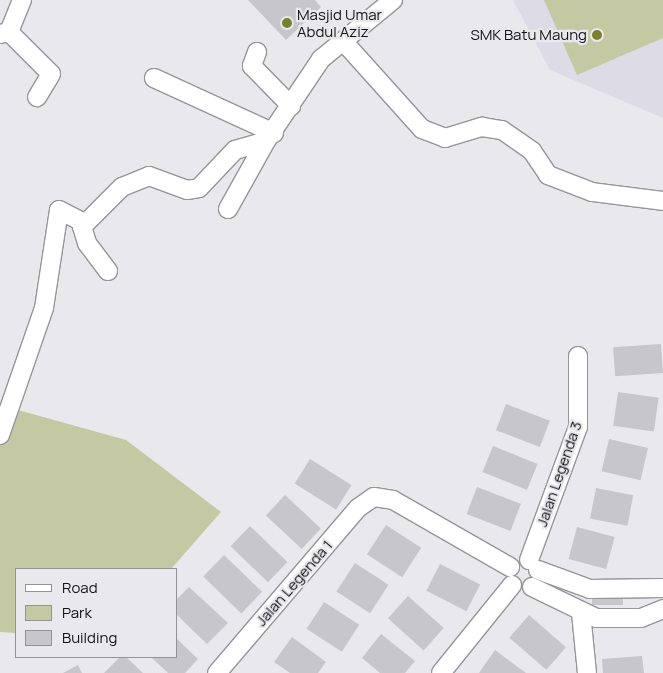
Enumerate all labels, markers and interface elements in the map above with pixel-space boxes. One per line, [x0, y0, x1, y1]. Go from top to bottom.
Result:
place label: Masjid Umar Abdul Aziz [297, 5, 382, 40]
marker: Masjid Umar Abdul Aziz [281, 17, 293, 29]
place label: SMK Batu Maung [470, 26, 587, 44]
marker: SMK Batu Maung [591, 29, 603, 41]
street label: Jalan Legenda 3 [533, 419, 585, 529]
street label: Jalan Legenda 1 [252, 536, 336, 630]
legend [15, 568, 178, 658]
text: Road [62, 577, 98, 598]
text: Park [62, 602, 92, 623]
text: Building [62, 627, 117, 648]

